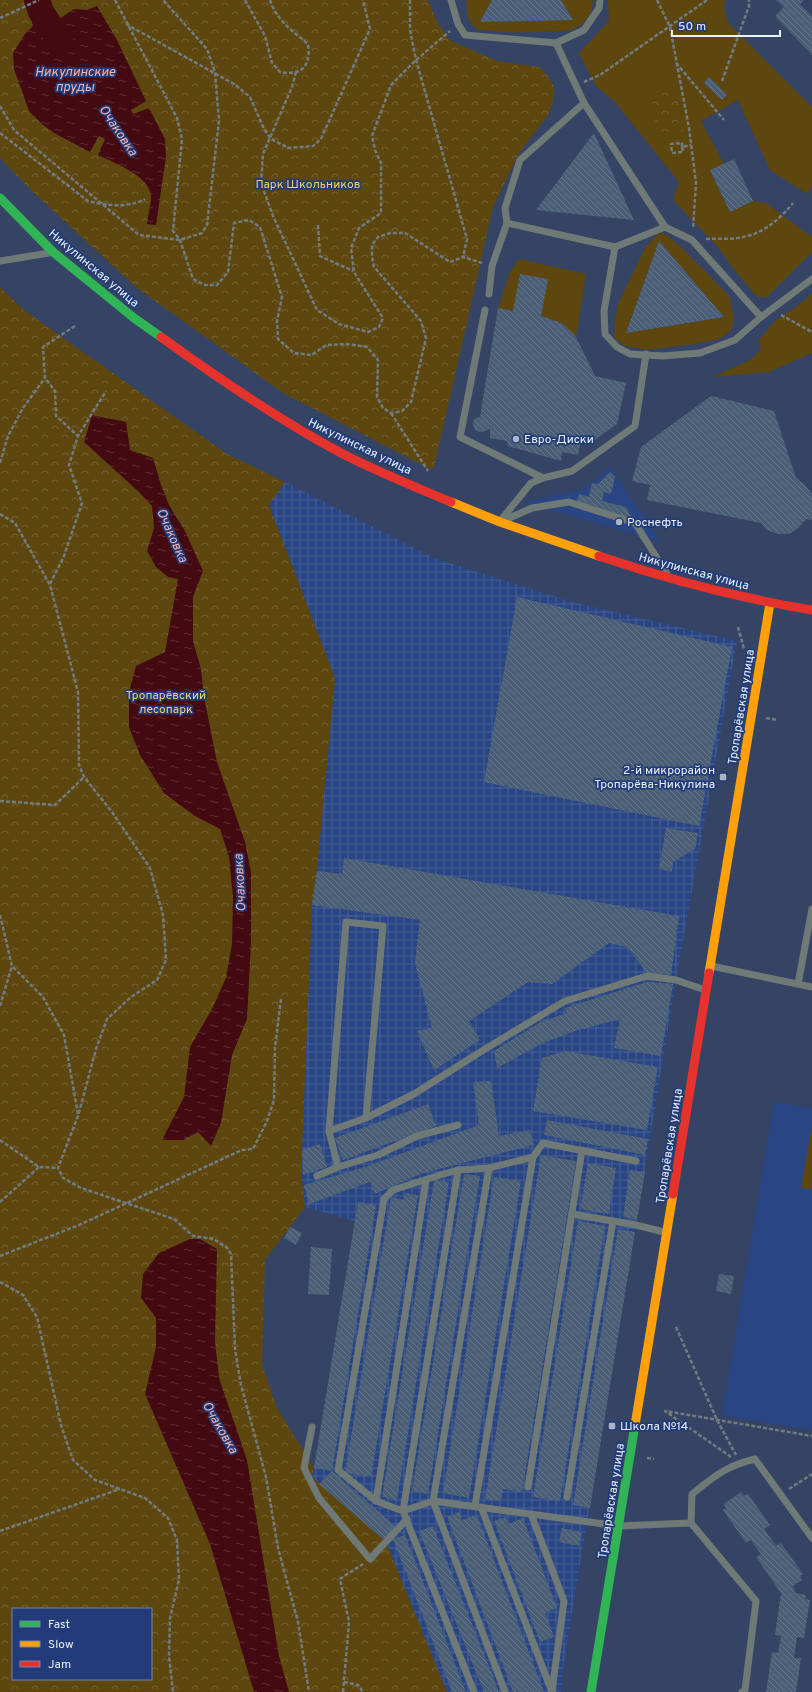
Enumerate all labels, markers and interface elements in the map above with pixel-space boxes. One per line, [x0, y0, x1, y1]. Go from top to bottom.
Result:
scale bar [672, 12, 780, 38]
text: 50 m [678, 19, 706, 35]
water label: Никулинские пруды [35, 65, 115, 96]
water label: Очаковка [95, 103, 140, 160]
park label: Парк Школьников [255, 177, 361, 193]
street label: Никулинская улица [45, 226, 142, 311]
street label: Никулинская улица [305, 415, 414, 479]
place label: Евро-Диски [524, 432, 594, 448]
marker: Евро-Диски [511, 434, 521, 444]
water label: Очаковка [152, 506, 190, 566]
place label: Роснефть [627, 515, 683, 531]
marker: Роснефть [614, 517, 624, 527]
street label: Никулинская улица [637, 550, 751, 594]
street label: Тропарёвская улица [725, 648, 759, 766]
park label: Тропарёвский лесопарк [126, 688, 206, 718]
place label: 2-й микрорайон Тропарёва-Никулина [594, 763, 715, 793]
marker: 2-й микрорайон Тропарёва-Никулина [718, 772, 728, 782]
water label: Очаковка [231, 853, 250, 912]
street label: Тропарёвская улица [653, 1087, 687, 1205]
water label: Очаковка [198, 1399, 241, 1457]
place label: Школа №14 [620, 1419, 688, 1435]
marker: Школа №14 [607, 1421, 617, 1431]
street label: Тропарёвская улица [595, 1442, 629, 1560]
legend [12, 1608, 152, 1680]
text: Fast [48, 1617, 70, 1633]
text: Slow [48, 1637, 74, 1653]
text: Jam [48, 1657, 71, 1673]

